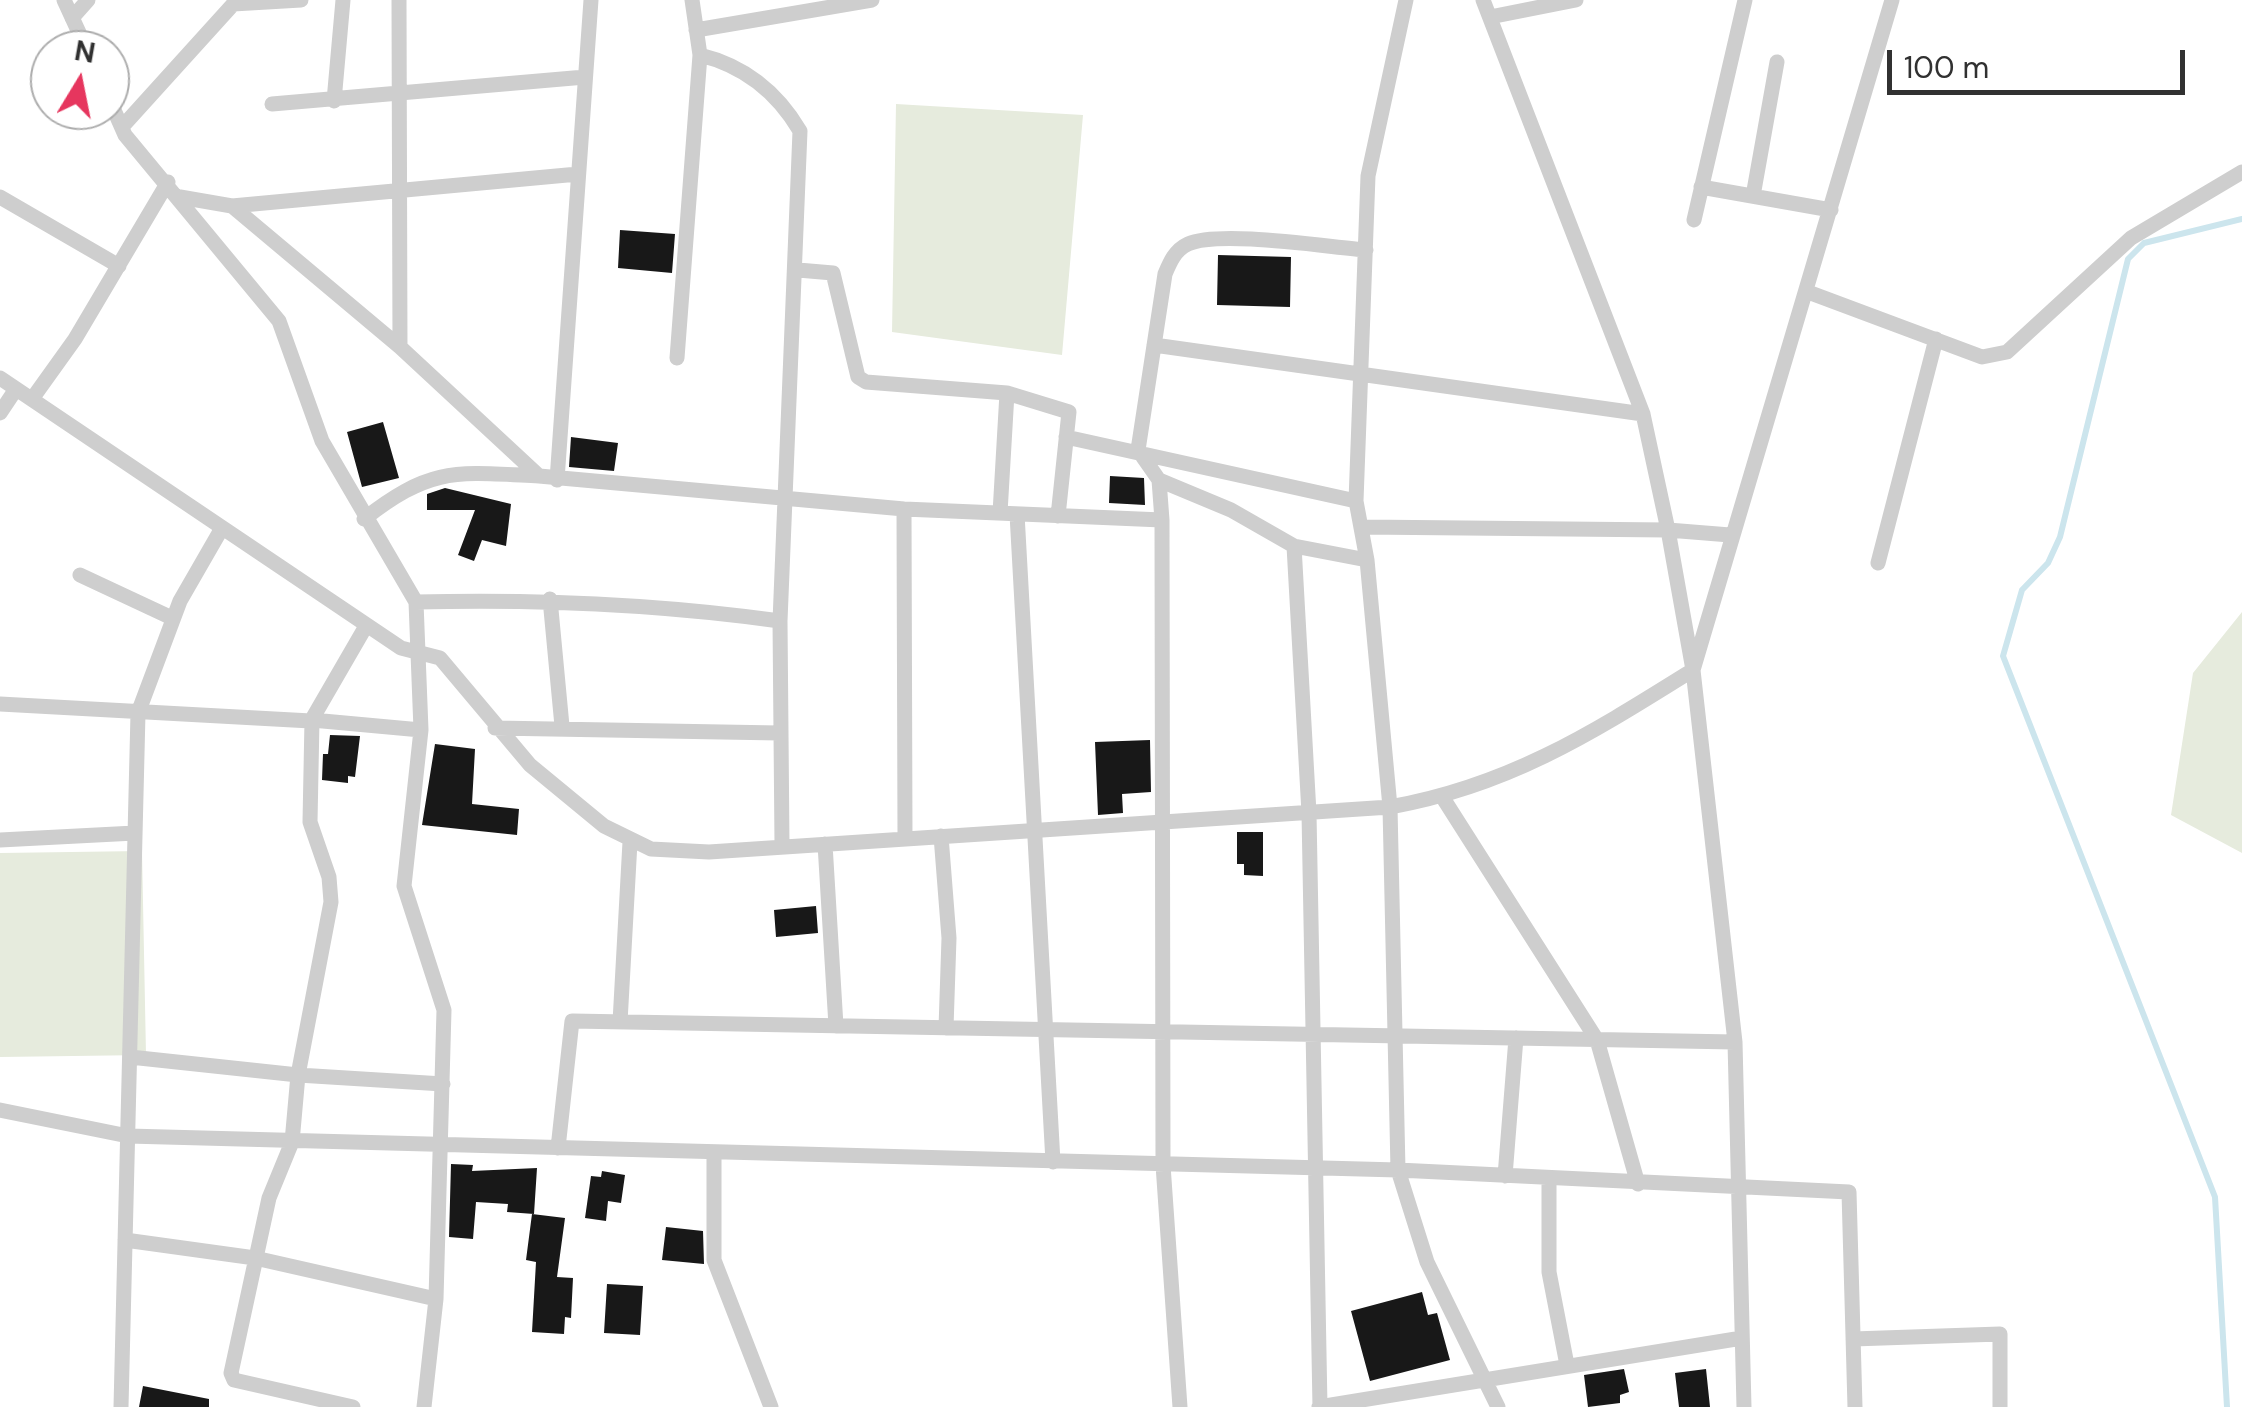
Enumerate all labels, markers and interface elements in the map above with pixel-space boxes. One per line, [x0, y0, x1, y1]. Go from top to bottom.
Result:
north arrow [30, 30, 130, 130]
scale bar [1892, 30, 2190, 92]
text: N [72, 32, 98, 72]
text: 100 m [1904, 48, 1989, 87]

